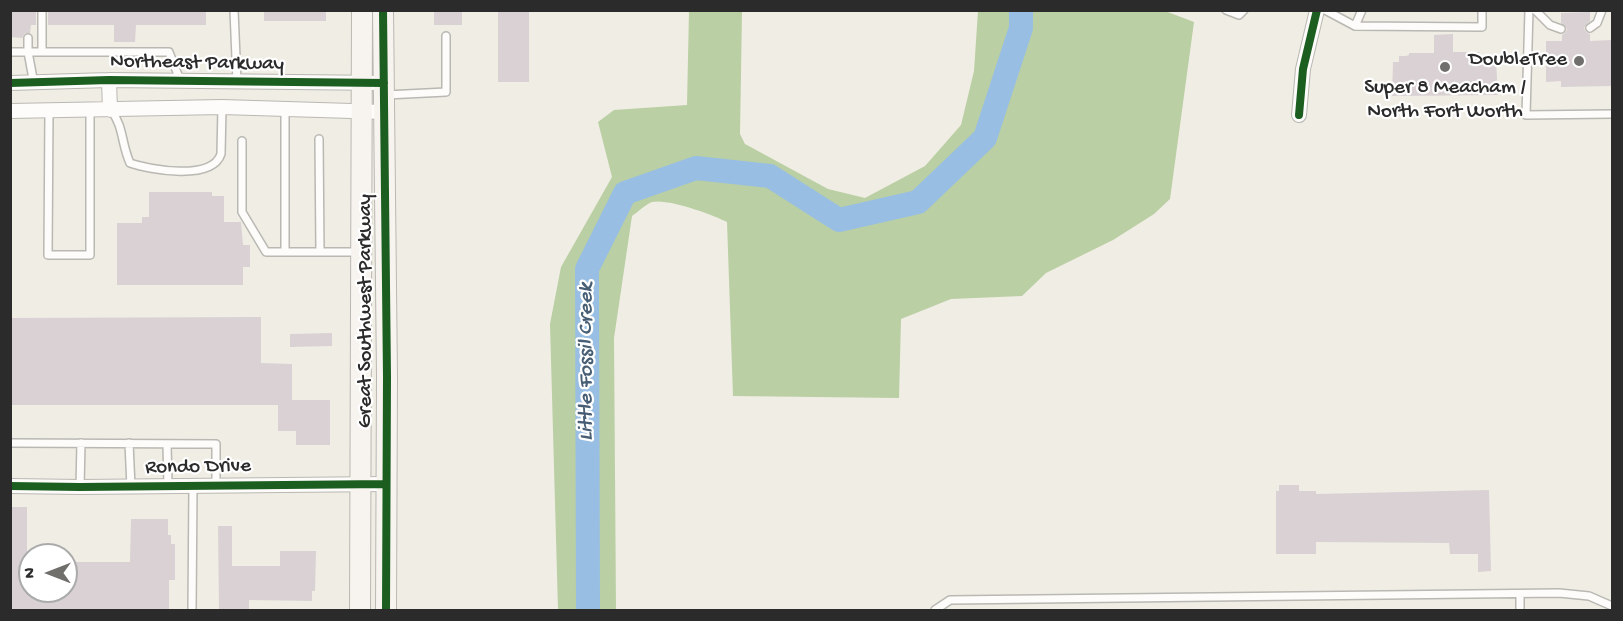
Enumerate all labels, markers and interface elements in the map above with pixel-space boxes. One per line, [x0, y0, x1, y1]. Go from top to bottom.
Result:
place label: DoubleTree [1469, 48, 1567, 74]
street label: Northeast Parkway [110, 50, 284, 78]
marker: DoubleTree [1572, 54, 1586, 68]
marker: Super 8 Meacham / North Fort Worth [1438, 60, 1452, 74]
place label: Super 8 Meacham / North Fort Worth [1364, 76, 1526, 126]
street label: Great Southwest Parkway [354, 194, 380, 428]
water label: Little Fossil Creek [575, 283, 601, 441]
street label: Rondo Drive [145, 454, 251, 482]
north arrow [18, 543, 78, 603]
text: N [22, 568, 41, 578]

